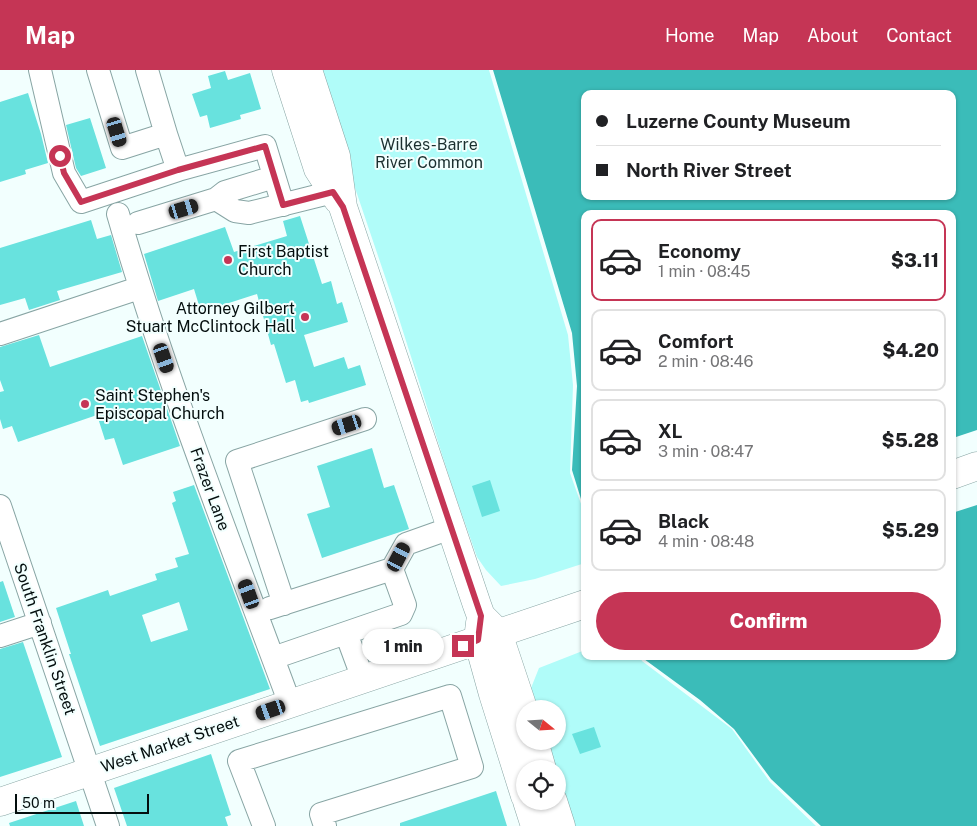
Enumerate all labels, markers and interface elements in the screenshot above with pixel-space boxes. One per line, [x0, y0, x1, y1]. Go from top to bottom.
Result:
text: Map [25, 21, 75, 49]
text: Home [665, 25, 715, 46]
text: Map [743, 25, 779, 46]
text: About [807, 25, 858, 46]
text: Contact [886, 25, 952, 46]
text: Luzerne County Museum [626, 110, 851, 132]
car [105, 115, 128, 149]
park label: Wilkes-Barre River Common [375, 135, 483, 172]
route start [49, 145, 71, 167]
text: North River Street [626, 159, 792, 181]
car [167, 197, 200, 221]
icon: car [598, 238, 643, 283]
text: Economy [658, 240, 741, 262]
place label: First Baptist Church [238, 242, 329, 279]
text: $3.11 [891, 249, 939, 271]
marker: First Baptist Church [222, 254, 234, 266]
text: 1 min · 08:45 [658, 262, 751, 281]
place label: Attorney Gilbert Stuart McClintock Hall [126, 299, 295, 336]
marker: Attorney Gilbert Stuart McClintock Hall [299, 311, 311, 323]
icon: car [598, 328, 643, 373]
text: Comfort [658, 330, 734, 352]
text: $4.20 [882, 339, 939, 361]
car [152, 341, 175, 375]
text: 2 min · 08:46 [658, 352, 753, 371]
place label: Saint Stephen's Episcopal Church [95, 386, 225, 423]
marker: Saint Stephen's Episcopal Church [79, 398, 91, 410]
car [330, 413, 363, 437]
icon: car [598, 418, 643, 463]
text: XL [658, 420, 683, 442]
text: $5.28 [882, 429, 939, 451]
text: 3 min · 08:47 [658, 442, 754, 461]
street label: Frazer Lane [186, 445, 234, 533]
icon: car [598, 508, 643, 553]
text: Black [658, 510, 709, 532]
text: $5.29 [882, 519, 939, 541]
text: 4 min · 08:48 [658, 532, 754, 551]
car [385, 540, 412, 574]
street label: South Franklin Street [10, 560, 80, 718]
car [236, 577, 261, 611]
button: Confirm [596, 592, 941, 650]
callout: 1 min [363, 628, 446, 664]
route end [452, 635, 474, 657]
text: 1 min [383, 637, 423, 656]
car [254, 698, 287, 722]
north arrow [516, 700, 566, 750]
map controls [516, 700, 566, 810]
street label: West Market Street [98, 711, 242, 777]
button: locate [516, 760, 566, 810]
scale bar [15, 791, 149, 814]
text: 50 m [22, 795, 55, 811]

